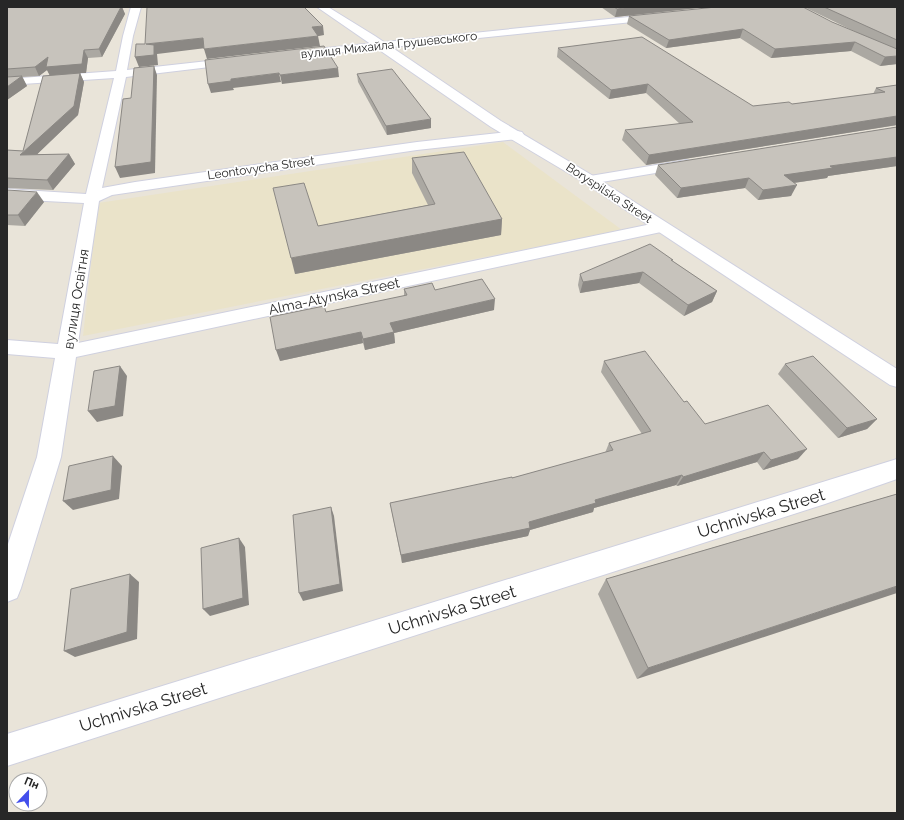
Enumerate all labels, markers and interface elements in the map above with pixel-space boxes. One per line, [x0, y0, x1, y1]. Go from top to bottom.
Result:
street label: вулиця Михайла Грушевського [300, 29, 478, 61]
street label: Leontovycha Street [207, 154, 315, 182]
street label: Boryspilska Street [563, 160, 655, 226]
street label: вулиця Освітня [60, 248, 92, 350]
street label: Alma-Atynska Street [267, 274, 401, 318]
street label: Uchnivska Street [695, 484, 827, 542]
street label: Uchnivska Street [386, 581, 518, 639]
street label: Uchnivska Street [77, 678, 209, 736]
north arrow [8, 772, 48, 812]
text: Пн [22, 774, 41, 792]

